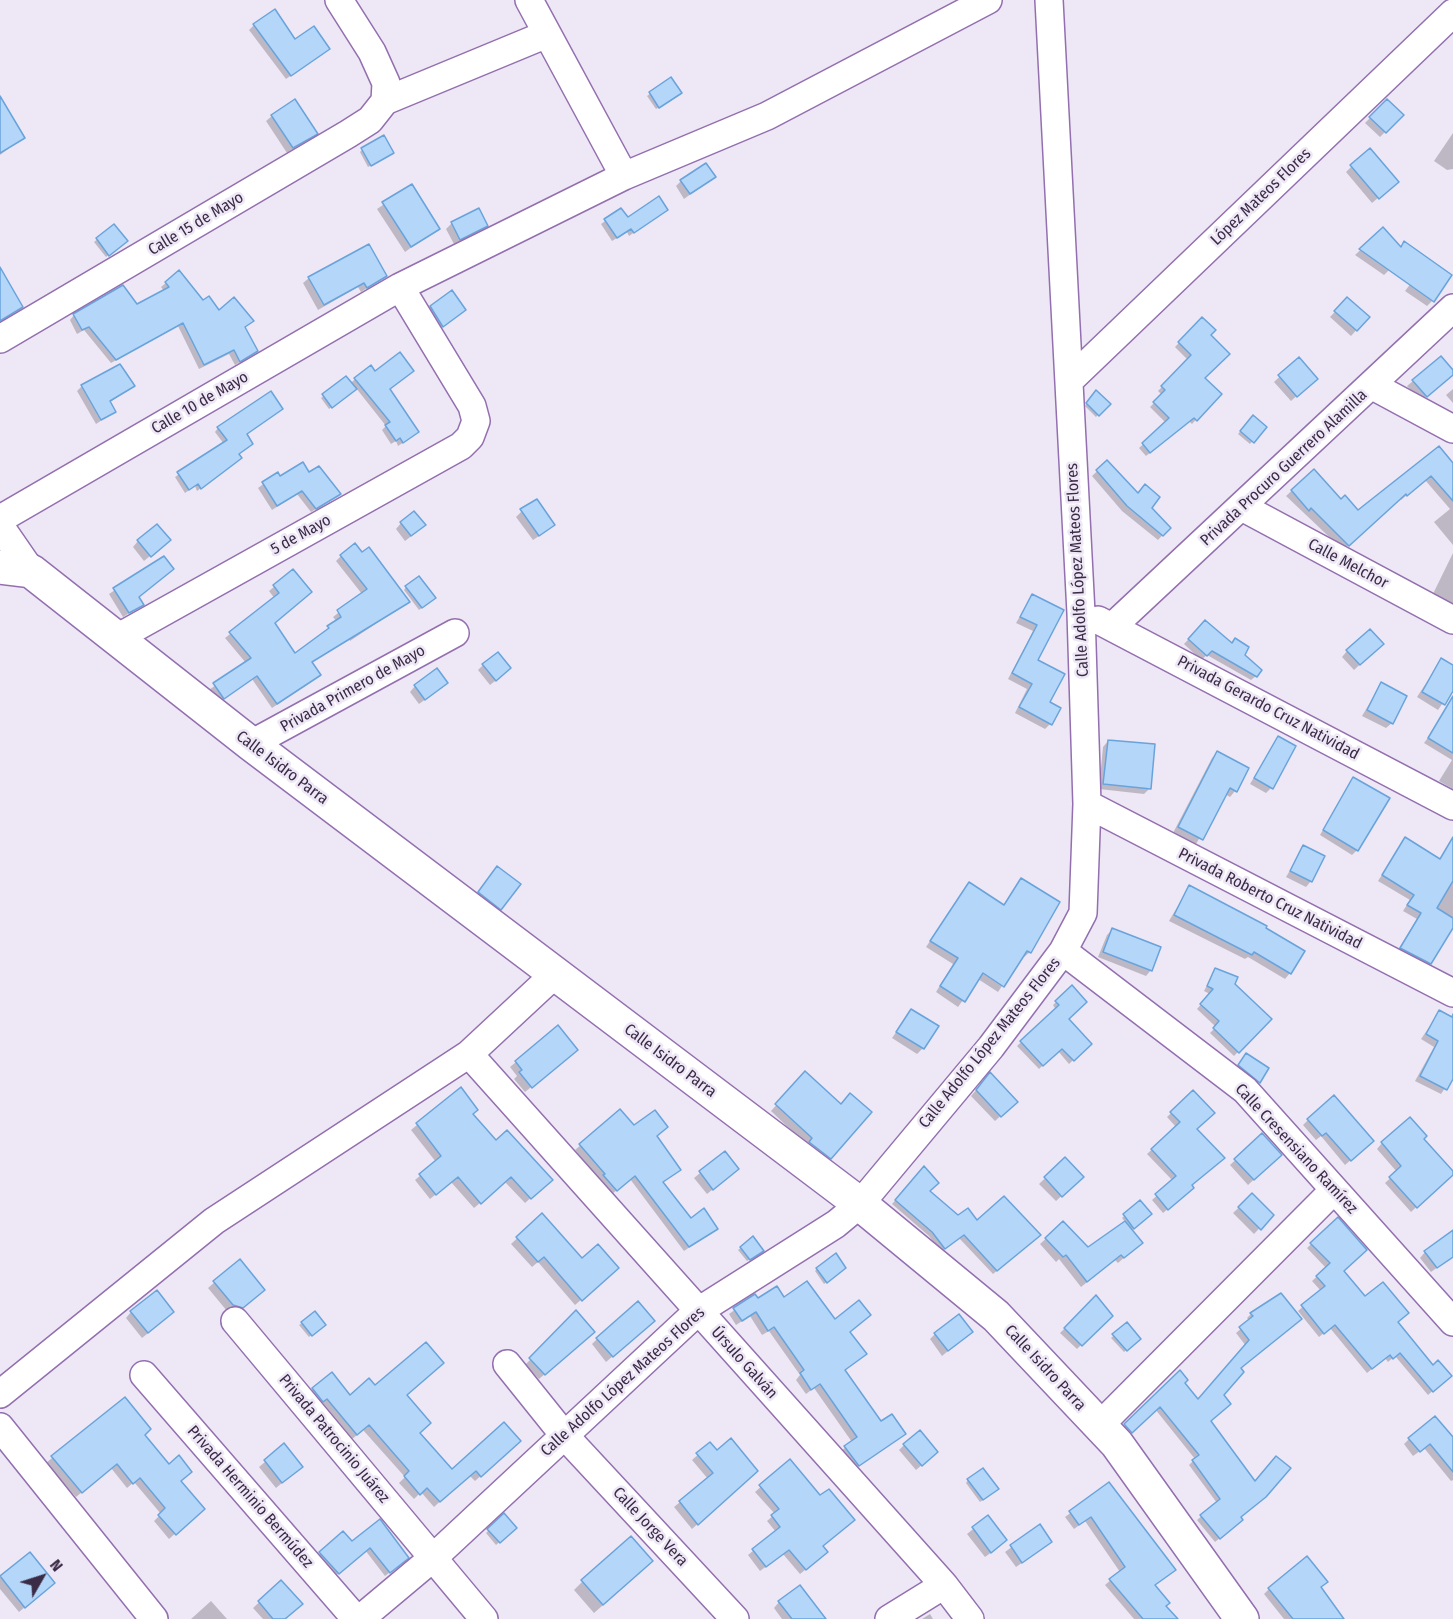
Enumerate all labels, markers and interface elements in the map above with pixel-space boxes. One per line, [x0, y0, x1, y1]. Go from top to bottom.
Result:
street label: López Mateos Flores [1207, 144, 1315, 250]
street label: Calle 15 de Mayo [145, 188, 247, 260]
street label: Calle 10 de Mayo [148, 368, 252, 438]
street label: Privada Procuro Guerrero Alamilla [1197, 386, 1371, 550]
street label: Calle Adolfo López Mateos Flores [1063, 463, 1093, 677]
street label: 5 de Mayo [268, 511, 334, 559]
street label: Calle Melchor [1304, 535, 1392, 593]
street label: Privada Primero de Mayo [277, 641, 429, 737]
street label: Privada Gerardo Cruz Natividad [1174, 652, 1362, 764]
street label: Calle Isidro Parra [232, 727, 332, 809]
street label: Privada Roberto Cruz Natividad [1175, 844, 1365, 954]
street label: Calle Adolfo López Mateos Flores [915, 954, 1065, 1132]
street label: Calle Isidro Parra [620, 1020, 720, 1102]
street label: Calle Cresensiano Ramírez [1231, 1080, 1361, 1218]
street label: Calle Adolfo López Mateos Flores [537, 1303, 709, 1461]
street label: Calle Isidro Parra [1000, 1321, 1090, 1415]
street label: Úrsulo Galván [707, 1323, 781, 1403]
street label: Privada Patrocinio Juárez [275, 1371, 393, 1507]
street label: Privada Herminio Bermúdez [183, 1422, 317, 1572]
street label: Calle Jorge Vera [608, 1483, 692, 1571]
north arrow [12, 1547, 72, 1607]
text: N [46, 1556, 67, 1575]

